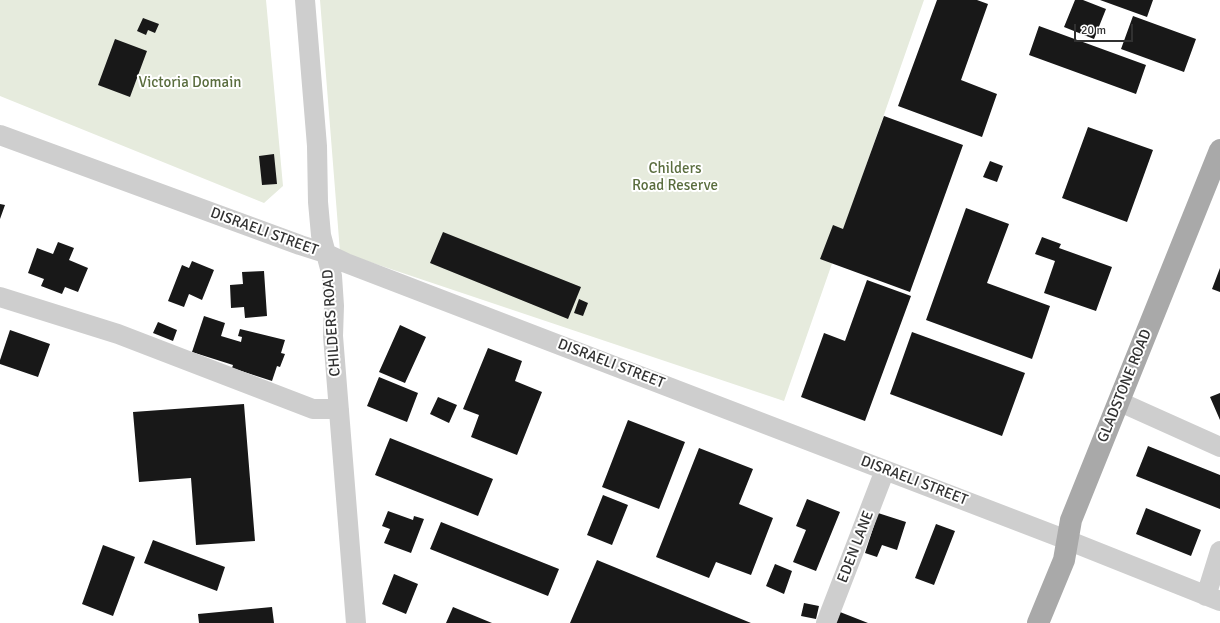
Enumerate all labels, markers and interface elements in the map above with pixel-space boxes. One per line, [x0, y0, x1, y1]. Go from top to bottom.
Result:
scale bar [1076, 16, 1135, 42]
text: 20 m [1081, 23, 1106, 38]
park label: Victoria Domain [139, 74, 241, 92]
park label: Childers Road Reserve [632, 160, 718, 195]
street label: DISRAELI STREET [208, 204, 320, 260]
street label: CHILDERS ROAD [319, 269, 345, 377]
street label: GLADSTONE ROAD [1094, 327, 1156, 445]
street label: DISRAELI STREET [555, 335, 667, 393]
street label: DISRAELI STREET [858, 452, 970, 510]
street label: EDEN LANE [834, 508, 878, 586]

